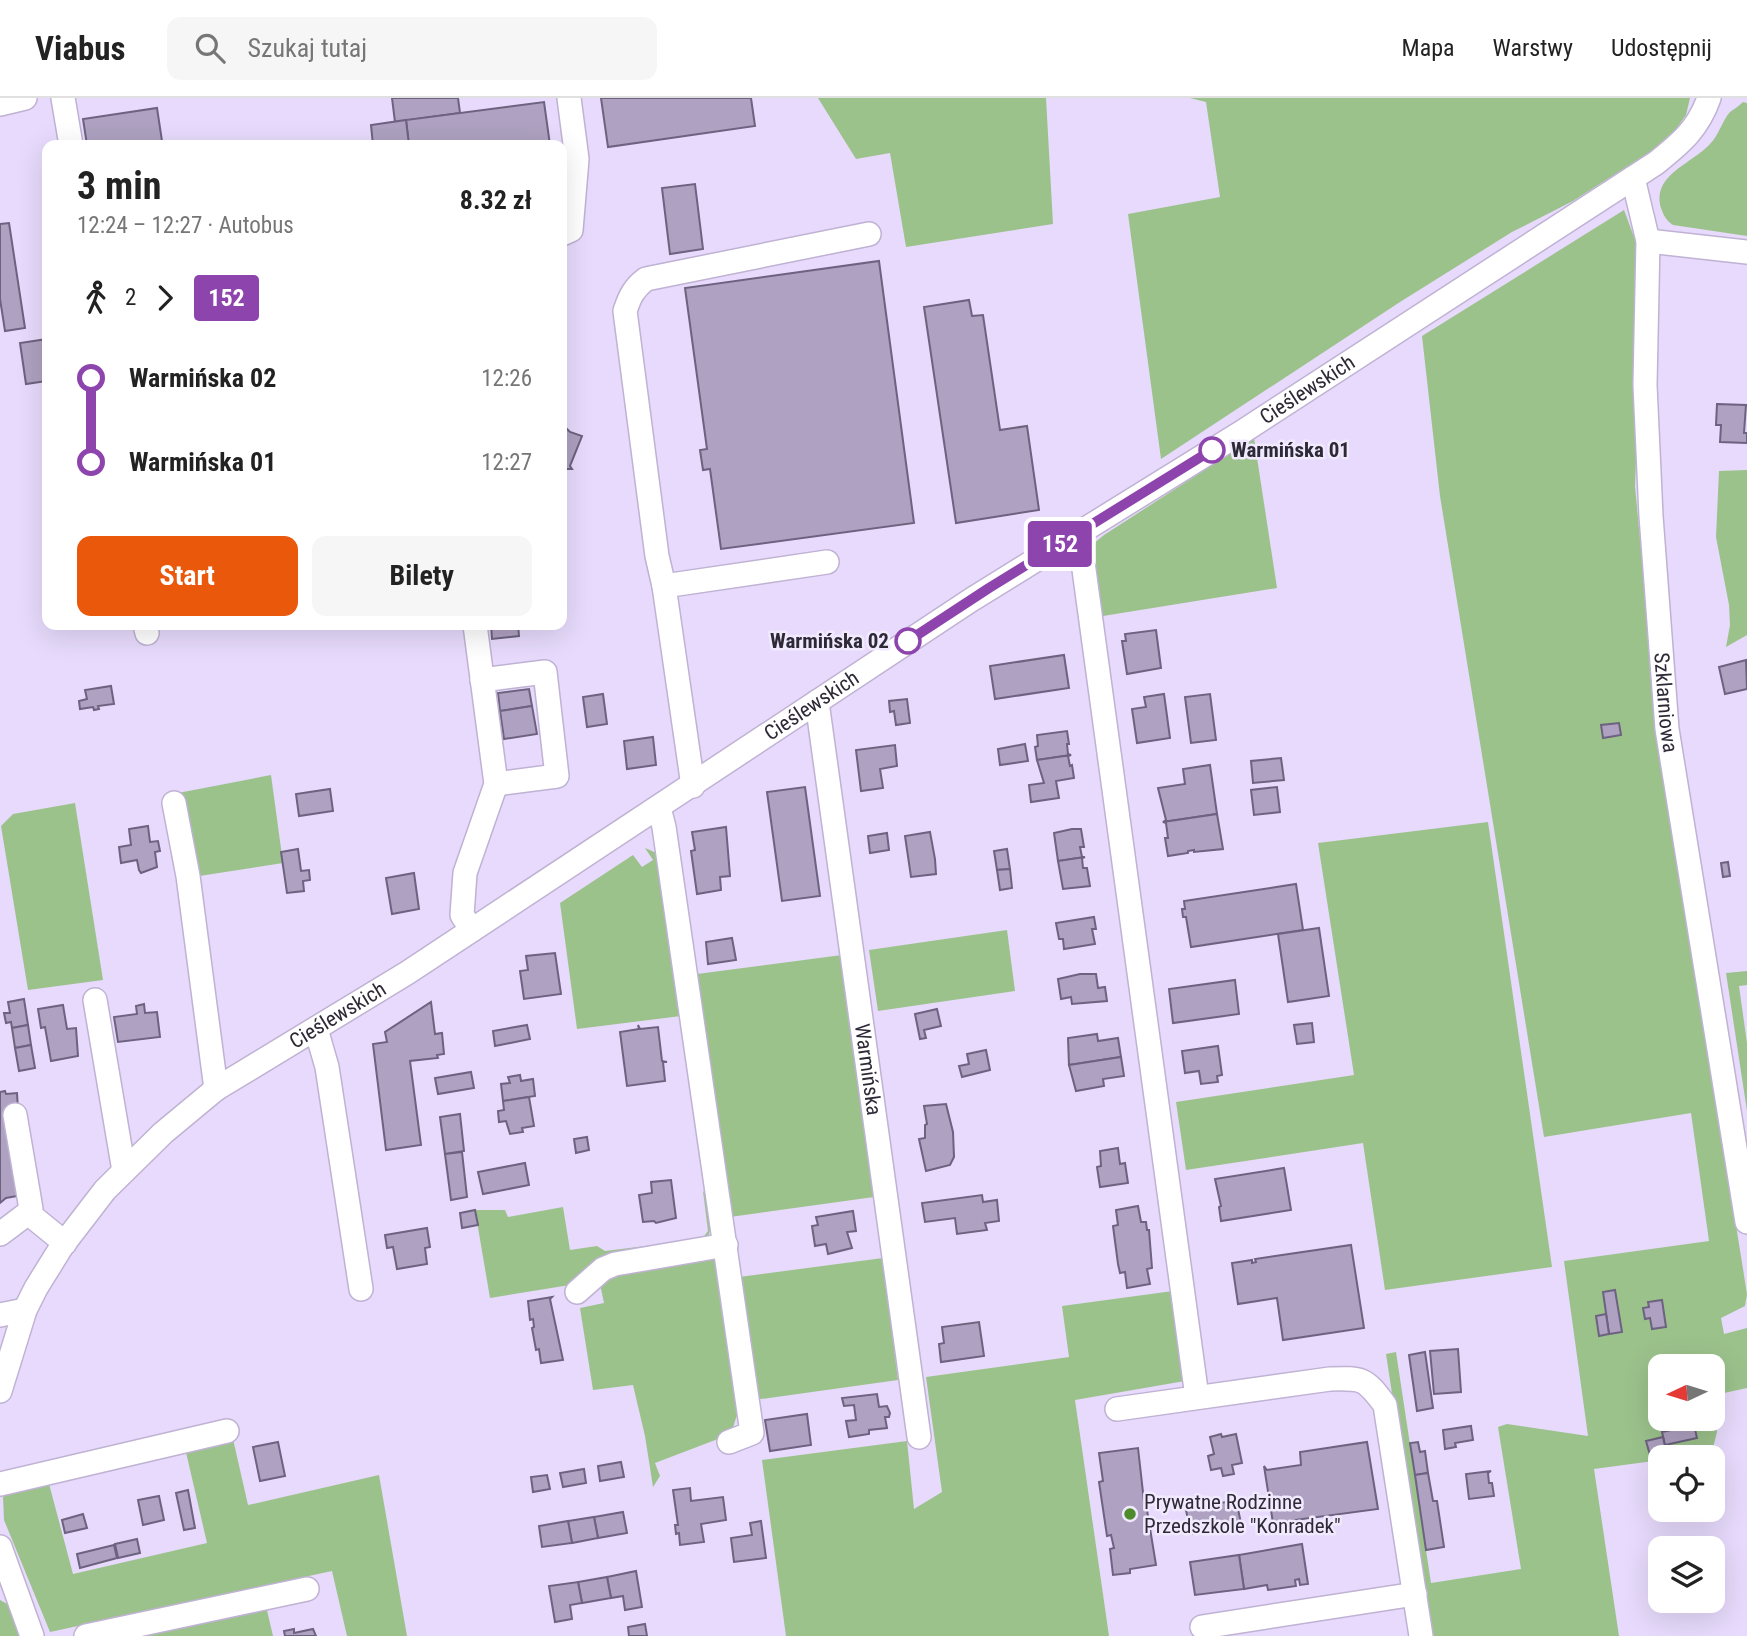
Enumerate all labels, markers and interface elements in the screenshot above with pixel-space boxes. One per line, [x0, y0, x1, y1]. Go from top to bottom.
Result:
search box [167, 17, 657, 80]
text: Viabus [35, 29, 125, 68]
icon: search [191, 29, 229, 67]
text: Szukaj tutaj [247, 33, 367, 63]
text: Mapa [1402, 34, 1455, 62]
text: Warstwy [1493, 34, 1573, 62]
text: Udostępnij [1611, 34, 1712, 62]
text: 3 min [77, 164, 161, 208]
text: 8.32 zł [460, 185, 532, 215]
text: 12:24 – 12:27 · Autobus [77, 212, 294, 239]
icon: walk [77, 279, 115, 317]
icon: forward [146, 279, 184, 317]
text: 2 [125, 284, 136, 311]
text: 152 [208, 284, 245, 312]
street label: Cieślewskich [1255, 350, 1359, 429]
text: Warmińska 02 [129, 363, 276, 393]
text: 12:26 [481, 365, 532, 392]
marker: Warmińska 01 [1199, 437, 1225, 463]
place label: Warmińska 01 [1231, 438, 1350, 462]
text: Warmińska 01 [129, 447, 276, 477]
text: 12:27 [481, 449, 532, 476]
line badge: 152 [1020, 521, 1100, 567]
text: 152 [1042, 530, 1078, 558]
button: Start [77, 536, 298, 616]
button: Bilety [312, 536, 532, 616]
marker: Warmińska 02 [895, 628, 921, 654]
place label: Warmińska 02 [770, 629, 889, 653]
street label: Szklarniowa [1649, 652, 1683, 754]
street label: Cieślewskich [760, 666, 863, 745]
street label: Cieślewskich [285, 977, 390, 1053]
street label: Warmińska [850, 1022, 886, 1117]
north arrow [1648, 1354, 1726, 1432]
map controls [1648, 1354, 1725, 1613]
button: locate [1648, 1445, 1725, 1522]
place label: Prywatne Rodzinne Przedszkole "Konradek" [1144, 1490, 1341, 1538]
marker: Prywatne Rodzinne Przedszkole "Konradek" [1122, 1506, 1138, 1522]
button: layers [1648, 1536, 1725, 1613]

